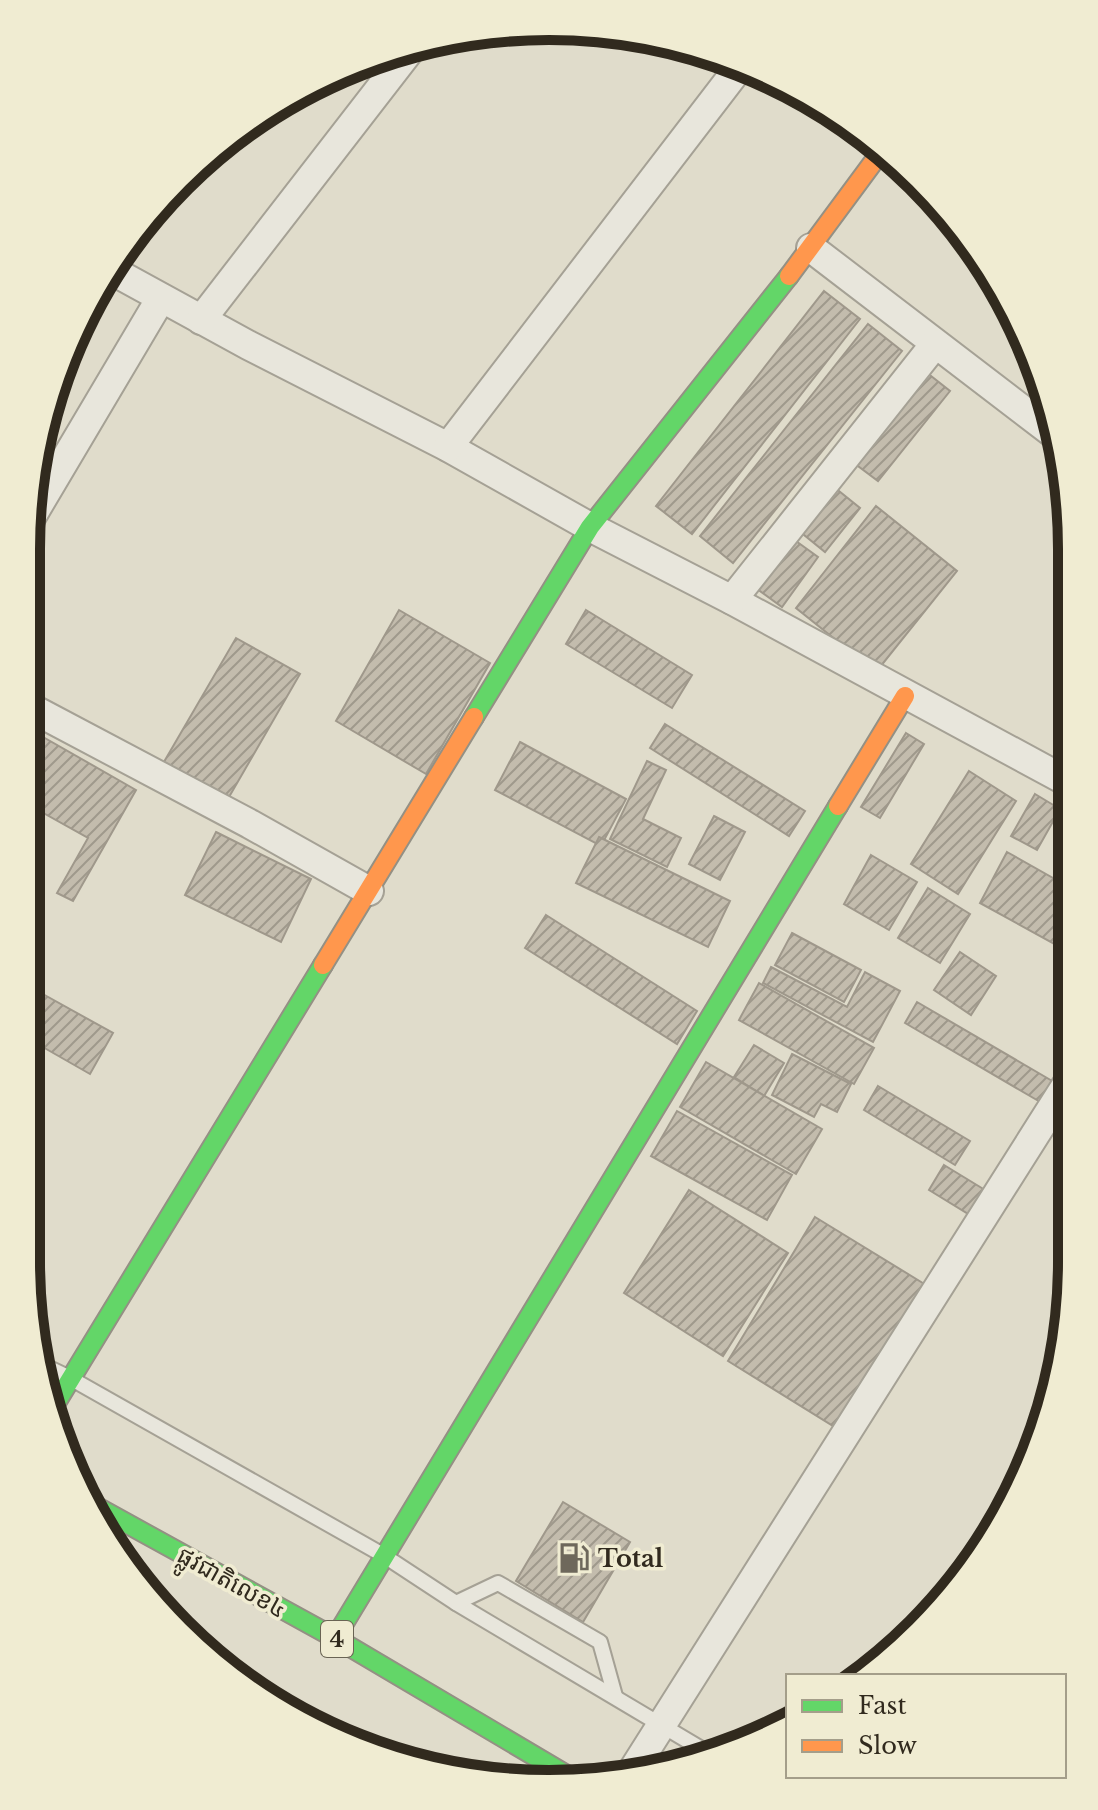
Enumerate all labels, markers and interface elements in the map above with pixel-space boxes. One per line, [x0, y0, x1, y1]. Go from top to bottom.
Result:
street label: ផ្លូវជាតិលេខ៤ [169, 1540, 292, 1631]
fuel station icon: Total [557, 1541, 591, 1575]
place label: Total [598, 1544, 664, 1573]
road number: 4 [321, 1621, 353, 1657]
legend [786, 1674, 1066, 1778]
text: Fast [858, 1691, 906, 1720]
text: Slow [858, 1731, 917, 1760]

